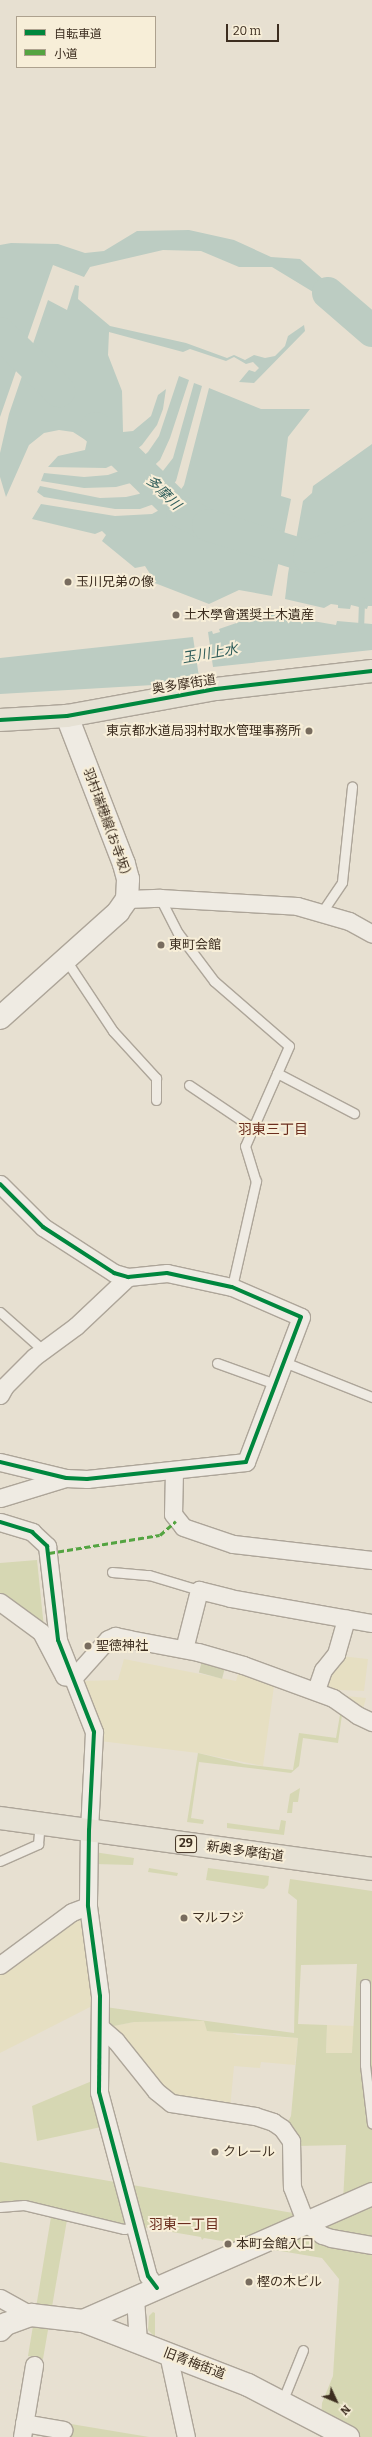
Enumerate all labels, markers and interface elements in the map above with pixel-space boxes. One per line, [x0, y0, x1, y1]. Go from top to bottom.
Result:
legend [16, 16, 156, 68]
scale bar [228, 16, 281, 42]
text: 20 m [233, 24, 261, 38]
text: 自転車道 [54, 27, 102, 41]
text: 小道 [54, 47, 78, 61]
water label: 多摩川 [142, 472, 184, 514]
place label: 玉川兄弟の像 [76, 574, 154, 590]
marker: 玉川兄弟の像 [63, 577, 73, 587]
place label: 土木學會選奨土木遺産 [184, 607, 314, 623]
marker: 土木學會選奨土木遺産 [171, 610, 181, 620]
water label: 玉川上水 [181, 641, 239, 667]
street label: 奥多摩街道 [151, 672, 217, 698]
place label: 東京都水道局羽村取水管理事務所 [106, 723, 301, 739]
marker: 東京都水道局羽村取水管理事務所 [304, 726, 314, 736]
street label: 羽村瑞穂線(お寺坂) [80, 766, 132, 876]
place label: 東町会館 [169, 937, 221, 953]
marker: 東町会館 [156, 940, 166, 950]
district label: 羽東三丁目 [238, 1122, 308, 1138]
place label: 聖徳神社 [96, 1638, 148, 1654]
marker: 聖徳神社 [83, 1641, 93, 1651]
road number: 29 [175, 1834, 197, 1854]
street label: 新奥多摩街道 [205, 1839, 285, 1865]
place label: マルフジ [192, 1910, 244, 1926]
marker: マルフジ [179, 1913, 189, 1923]
place label: クレール [223, 2144, 275, 2160]
marker: クレール [210, 2147, 220, 2157]
district label: 羽東一丁目 [149, 2217, 219, 2233]
place label: 本町会館入口 [236, 2236, 314, 2252]
marker: 本町会館入口 [223, 2239, 233, 2249]
place label: 樫の木ビル [257, 2274, 322, 2290]
marker: 樫の木ビル [244, 2277, 254, 2287]
street label: 旧青梅街道 [161, 2345, 227, 2383]
north arrow [316, 2381, 356, 2421]
text: N [337, 2402, 353, 2417]

